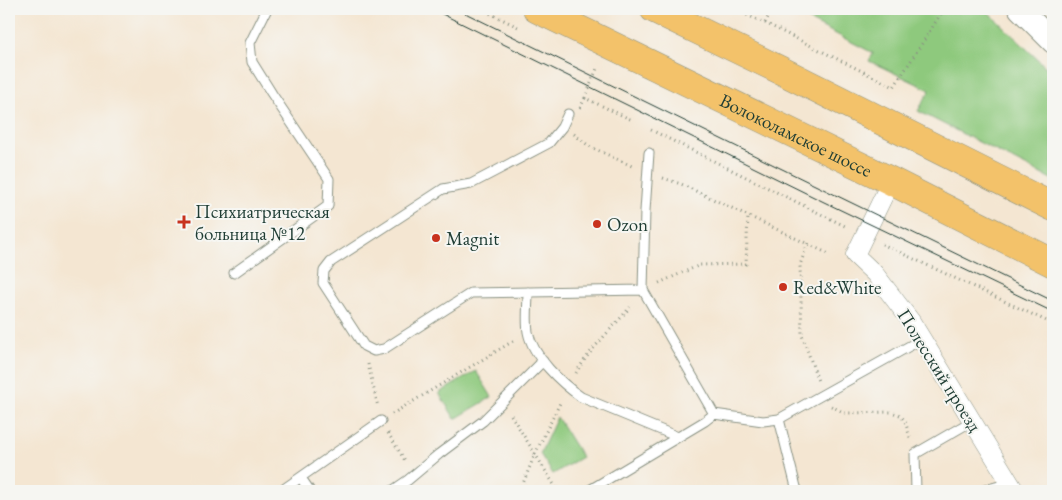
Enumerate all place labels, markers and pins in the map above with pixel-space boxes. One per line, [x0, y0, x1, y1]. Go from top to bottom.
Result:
place label: Психиатрическая больница №12 [195, 199, 330, 246]
place label: Ozon [607, 212, 648, 237]
marker: Психиатрическая больница №12 [177, 215, 191, 229]
marker: Ozon [591, 218, 603, 230]
place label: Magnit [446, 226, 499, 251]
marker: Magnit [430, 232, 442, 244]
place label: Red&White [793, 275, 881, 300]
marker: Red&White [777, 281, 789, 293]

